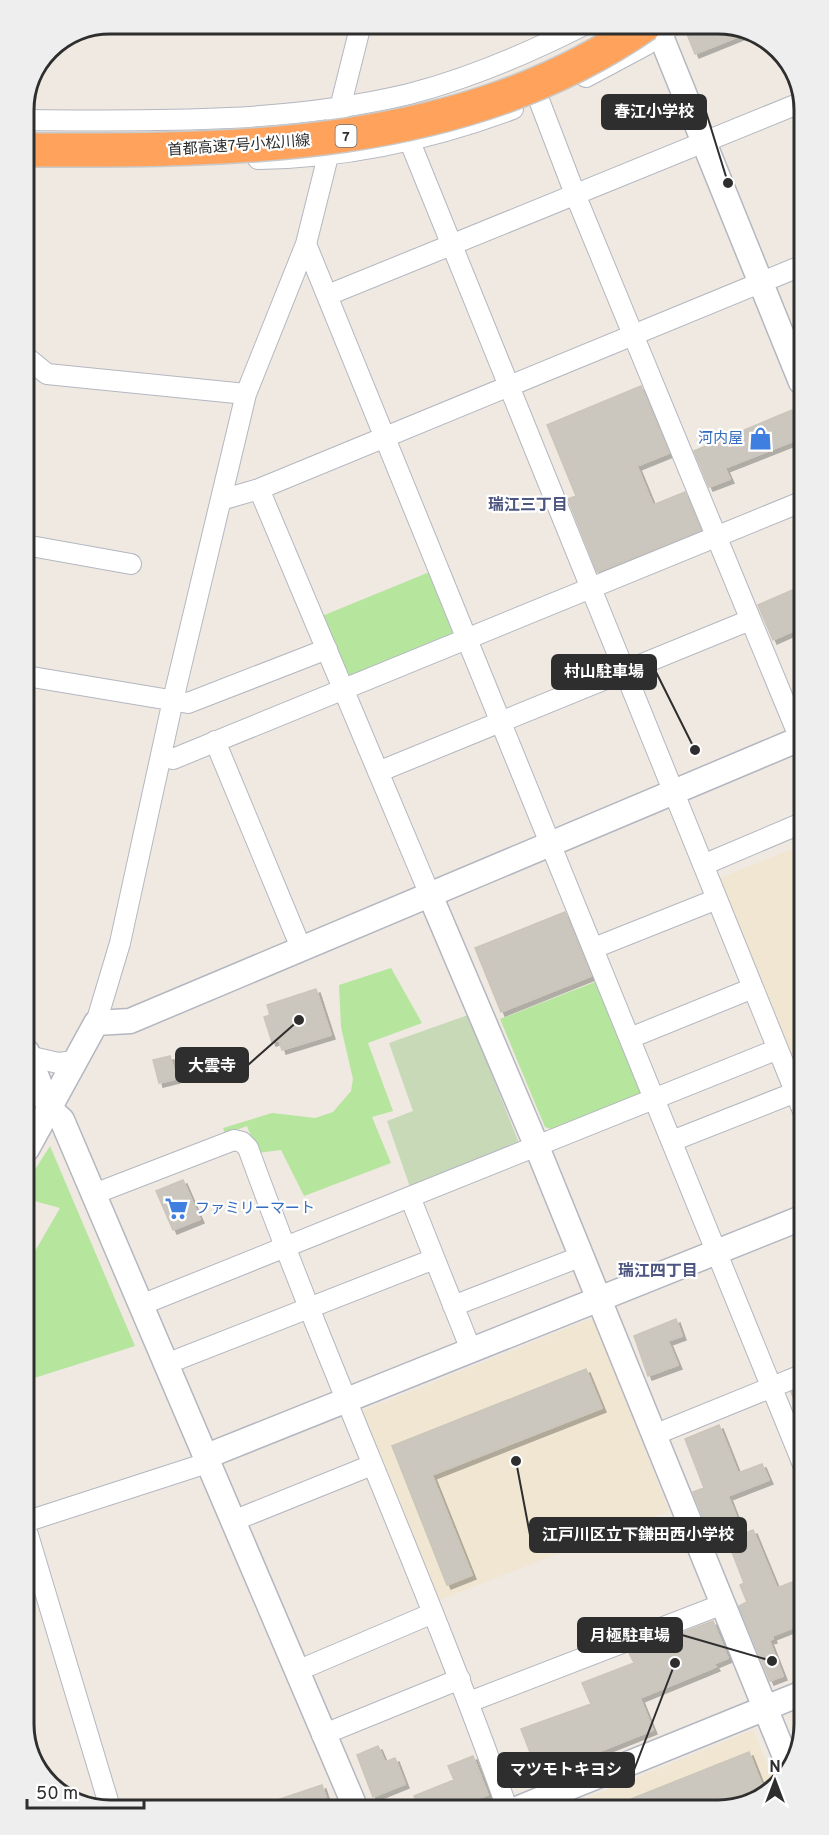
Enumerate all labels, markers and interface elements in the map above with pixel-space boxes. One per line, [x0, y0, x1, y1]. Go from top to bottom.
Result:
callout: 春江小学校 [602, 95, 706, 129]
text: 春江小学校 [614, 103, 694, 123]
road number: 7 [336, 125, 356, 147]
street label: 首都高速7号小松川線 [167, 132, 311, 161]
shop icon: 河内屋 [748, 425, 774, 451]
place label: 河内屋 [698, 430, 743, 449]
district label: 瑞江三丁目 [488, 496, 568, 516]
callout: 村山駐車場 [552, 655, 656, 689]
text: 村山駐車場 [564, 662, 644, 683]
callout: 大雲寺 [176, 1048, 248, 1082]
text: 大雲寺 [188, 1057, 236, 1077]
supermarket icon: ファミリーマート [164, 1195, 190, 1221]
place label: ファミリーマート [195, 1200, 315, 1219]
district label: 瑞江四丁目 [618, 1262, 698, 1282]
callout: 江戸川区立下鎌田西小学校 [530, 1518, 746, 1552]
text: 江戸川区立下鎌田西小学校 [542, 1526, 734, 1546]
callout: 月極駐車場 [578, 1618, 682, 1652]
text: 月極駐車場 [590, 1627, 670, 1647]
north arrow [745, 1751, 805, 1811]
callout: マツモトキヨシ [498, 1753, 634, 1787]
text: N [769, 1758, 781, 1778]
text: マツモトキヨシ [510, 1761, 622, 1781]
scale bar [27, 1772, 144, 1810]
text: 50 m [36, 1783, 78, 1806]

